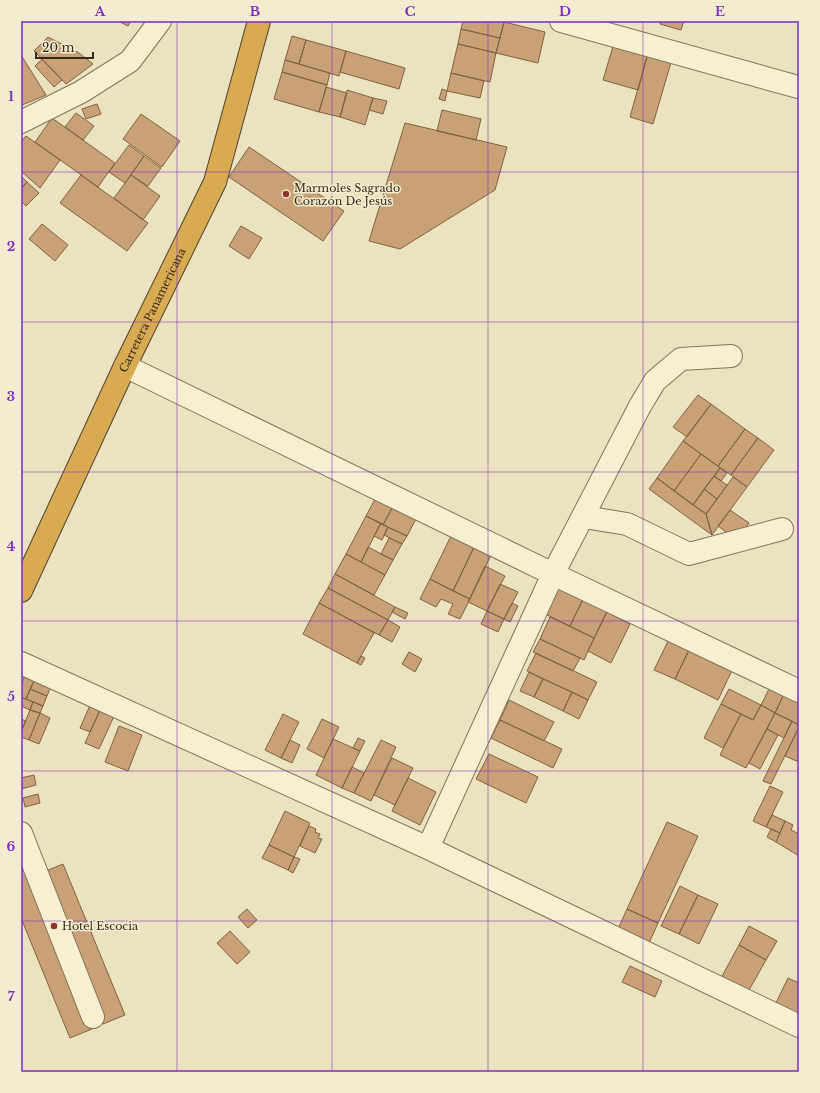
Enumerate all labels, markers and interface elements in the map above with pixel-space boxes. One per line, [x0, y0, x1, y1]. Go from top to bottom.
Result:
text: A [94, 3, 106, 20]
text: B [250, 3, 260, 20]
text: C [405, 3, 416, 20]
text: D [559, 3, 571, 20]
text: E [715, 3, 725, 20]
scale bar [36, 34, 93, 60]
text: 20 m [42, 40, 74, 55]
text: 1 [8, 88, 14, 105]
place label: Marmoles Sagrado Corazón De Jesús [294, 181, 400, 208]
marker: Marmoles Sagrado Corazón De Jesús [281, 189, 291, 199]
text: 2 [7, 238, 15, 255]
street label: Carretera Panamericana [116, 245, 189, 375]
text: 3 [7, 388, 15, 405]
text: 4 [7, 538, 16, 555]
text: 5 [7, 688, 15, 705]
text: 6 [7, 838, 16, 855]
place label: Hotel Escocia [62, 919, 139, 933]
marker: Hotel Escocia [49, 921, 59, 931]
text: 7 [8, 988, 15, 1005]

